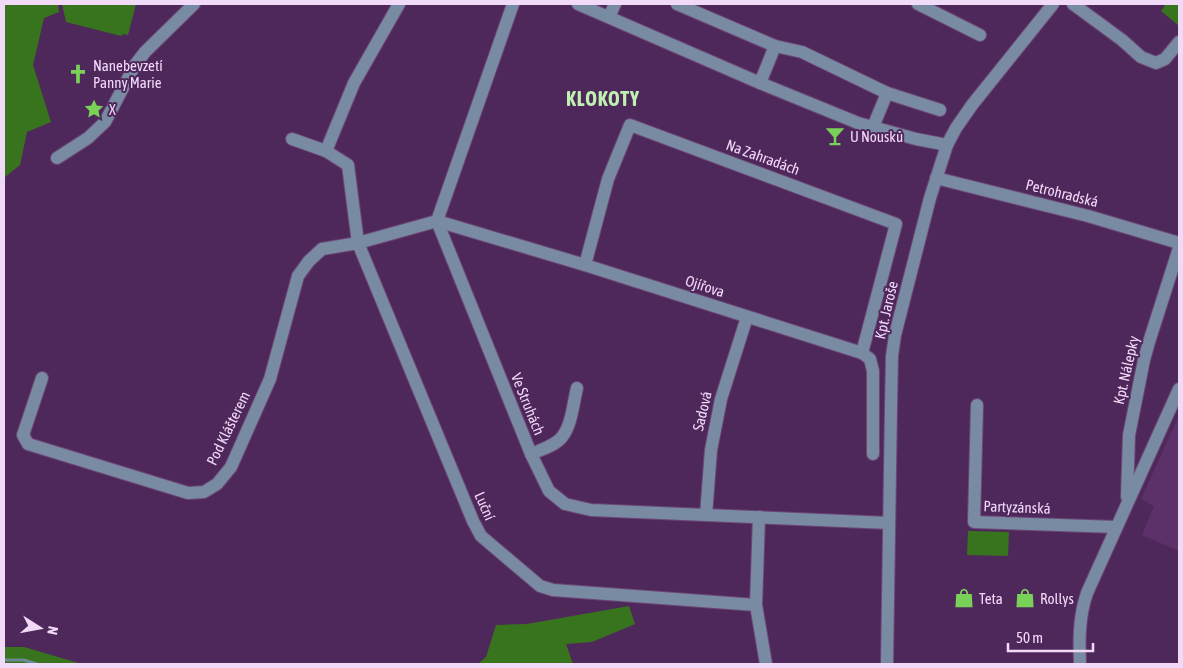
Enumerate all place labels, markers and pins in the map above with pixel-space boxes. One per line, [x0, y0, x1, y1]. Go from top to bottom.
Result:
place label: Nanebevzetí Panny Marie [93, 57, 163, 91]
church icon: Nanebevzetí Panny Marie [67, 63, 89, 85]
place icon: X [83, 98, 105, 120]
place label: X [109, 101, 116, 118]
bar icon: U Nousků [824, 125, 846, 147]
place label: U Nousků [850, 128, 903, 145]
shop icon: Teta [953, 587, 975, 609]
shop icon: Rollys [1014, 587, 1036, 609]
place label: Teta [979, 590, 1003, 607]
place label: Rollys [1040, 590, 1074, 607]

